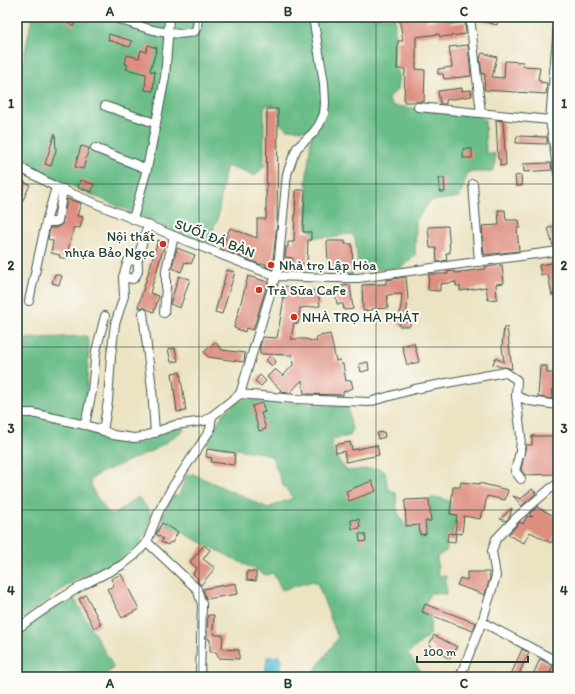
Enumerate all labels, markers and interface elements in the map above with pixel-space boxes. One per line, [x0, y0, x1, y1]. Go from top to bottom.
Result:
text: A [105, 4, 115, 19]
text: B [284, 4, 293, 19]
text: C [460, 4, 469, 19]
text: 1 [8, 96, 14, 111]
text: 1 [561, 96, 567, 111]
street label: SUỐI ĐÁ BÀN [172, 215, 257, 262]
place label: Nội thất nhựa Bảo Ngọc [64, 228, 155, 261]
marker: Nội thất nhựa Bảo Ngọc [158, 239, 168, 249]
place label: Nhà trọ Lập Hòa [279, 257, 377, 274]
text: 2 [8, 258, 15, 273]
text: 2 [561, 258, 568, 273]
marker: Nhà trọ Lập Hòa [266, 260, 276, 270]
place label: Trà Sữa CaFe [267, 282, 347, 299]
marker: Trà Sữa CaFe [254, 285, 264, 295]
place label: NHÀ TRỌ HÀ PHÁT [302, 309, 419, 326]
marker: NHÀ TRỌ HÀ PHÁT [289, 312, 299, 322]
text: 3 [7, 421, 15, 436]
text: 3 [560, 421, 568, 436]
text: 4 [7, 583, 15, 598]
text: 4 [560, 583, 568, 598]
scale bar [417, 638, 528, 664]
text: 100 m [423, 645, 456, 659]
text: A [105, 676, 115, 691]
text: B [284, 676, 293, 691]
text: C [460, 676, 469, 691]

